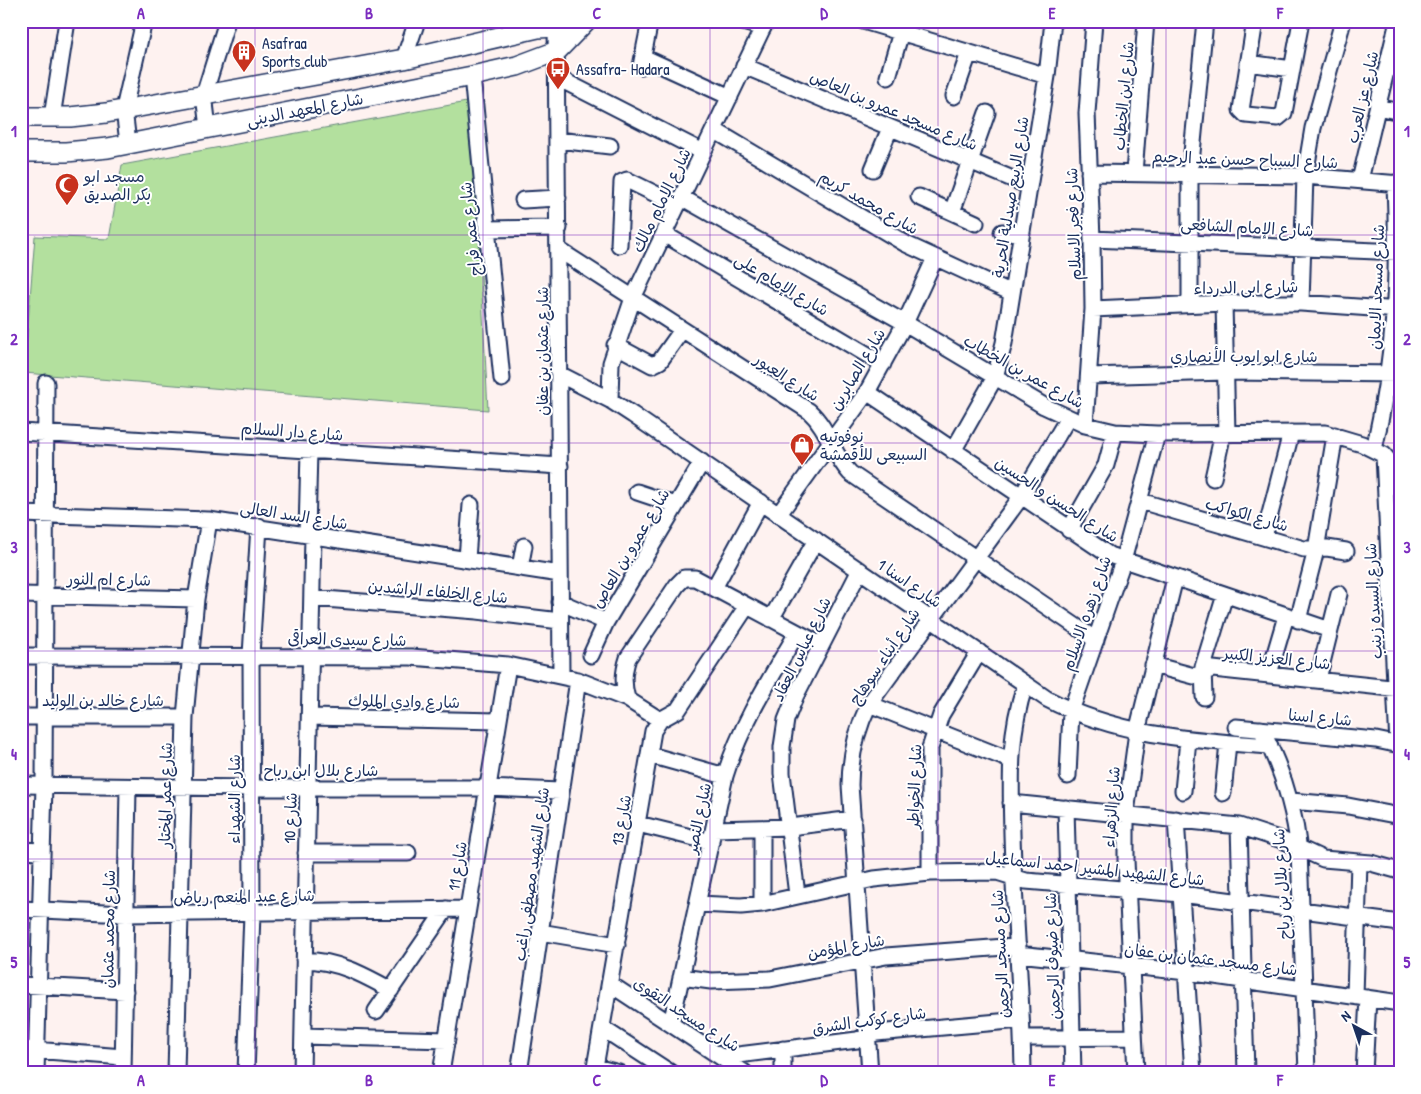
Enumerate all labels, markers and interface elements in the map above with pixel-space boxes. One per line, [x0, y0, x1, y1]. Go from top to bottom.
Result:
text: A [137, 2, 145, 24]
text: B [365, 2, 373, 24]
text: C [593, 2, 602, 24]
text: D [820, 2, 828, 24]
text: E [1048, 2, 1056, 24]
text: F [1276, 2, 1284, 24]
place label: Asafraa Sports club [262, 32, 328, 72]
building icon: Asafraa Sports club [231, 39, 257, 73]
street label: شارع ابن الخطاب [1107, 41, 1140, 152]
street label: شارع عز العرب [1341, 49, 1384, 146]
bus stop icon: Assafra- Hadara [545, 56, 571, 90]
place label: Assafra- Hadara [576, 58, 669, 80]
street label: شارع مسجد عمرو بن العاص [806, 65, 981, 156]
street label: شارع المعهد الدينى [245, 87, 365, 132]
street label: شارع الربيع صيدلية الحرية [986, 115, 1035, 280]
text: 1 [11, 120, 17, 142]
text: 1 [1404, 120, 1410, 142]
street label: شارع الإمام مالك [626, 144, 698, 257]
street label: شارع السباح حسن عبد الرحيم [1151, 145, 1339, 175]
place label: مسجد ابو بكر الصديق [82, 165, 151, 205]
street label: شارع محمد كريم [814, 165, 923, 241]
street label: شارع فجر الاسلام [1060, 167, 1088, 281]
mosque icon: مسجد ابو بكر الصديق [54, 172, 80, 206]
street label: شارع عمر فراج [454, 181, 487, 277]
street label: شارع الإمام الشافعى [1180, 213, 1314, 243]
street label: شارع مسجد الايمان [1363, 224, 1390, 350]
street label: شارع الإمام على [730, 247, 833, 322]
street label: شارع ابى الدرداء [1193, 275, 1299, 300]
street label: شارع عثمان بن عفان [531, 286, 554, 416]
street label: شارع الصابرين [824, 324, 891, 415]
text: 2 [10, 328, 18, 350]
text: 2 [1403, 328, 1411, 350]
street label: شارع عمر بن الخطاب [959, 329, 1088, 414]
street label: شارع ابو ايوب الأنصاري [1170, 345, 1318, 368]
street label: شارع العبور [748, 347, 824, 407]
street label: شارع دار السلام [240, 416, 344, 448]
place label: نوفوتيه السبيعى للأقمشة [820, 425, 927, 465]
shop icon: نوفوتيه السبيعى للأقمشة [789, 432, 815, 466]
street label: شارع الحسن و الحسين [990, 451, 1123, 548]
street label: شارع عمرو بن العاص [586, 484, 675, 612]
street label: شارع الكواكب [1203, 492, 1291, 537]
street label: شارع السد العالى [239, 496, 349, 535]
text: 3 [10, 536, 18, 558]
text: 3 [1403, 536, 1411, 558]
street label: شارع السيده زينب [1359, 542, 1388, 660]
street label: شارع زهره الاسلام [1056, 552, 1118, 674]
street label: شارع اسنا 1 [873, 553, 947, 613]
street label: شارع ام النور [65, 567, 151, 593]
street label: شارع الخلفاء الراشدين [367, 574, 509, 609]
street label: شارع عباس العقاد [766, 593, 837, 705]
street label: شارع أبناء سوهاج [843, 603, 925, 709]
street label: شارع سيدى العراقى [287, 627, 407, 652]
street label: شارع العزيز الكبير [1220, 641, 1332, 676]
street label: شارع خالد بن الوليد [42, 689, 164, 712]
street label: شارع وادي الملوك [348, 689, 460, 714]
street label: شارع اسنا [1287, 703, 1353, 732]
street label: شارع عمر المختار [153, 742, 178, 850]
text: 4 [11, 743, 17, 765]
street label: شارع الخواطر [901, 743, 927, 831]
text: 4 [1404, 743, 1410, 765]
street label: شارع الشهداء [223, 754, 246, 844]
street label: شارع بلال ابن رباح [263, 759, 379, 782]
street label: شارع الزهراء [1097, 766, 1126, 849]
street label: شارع النصر [679, 781, 717, 857]
street label: شارع الشهيد مصطفى راغب [508, 786, 555, 963]
street label: شارع 10 [278, 792, 303, 844]
street label: شارع 13 [606, 793, 637, 847]
street label: شارع بلال بن رباح [1267, 828, 1296, 940]
street label: شارع 11 [442, 840, 473, 893]
street label: شارع الشهيد المشير احمد اسماعيل [984, 846, 1205, 891]
street label: شارع محمد عثمان [96, 869, 121, 989]
street label: شارع عبد المنعم رياض [173, 884, 315, 910]
street label: شارع مسجد الرحمن [986, 889, 1015, 1019]
street label: شارع ضيوف الرحمن [1039, 892, 1066, 1020]
street label: شارع المؤمن [806, 928, 887, 965]
street label: شارع مسجد عثمان بن عفان [1123, 937, 1299, 982]
text: 5 [11, 951, 18, 973]
text: 5 [1404, 951, 1411, 973]
street label: شارع مسجد التقوى [629, 971, 744, 1057]
street label: شارع كوكب الشرق [811, 1001, 928, 1040]
north arrow [1328, 1002, 1378, 1052]
text: N [1336, 1006, 1355, 1025]
text: A [137, 1069, 145, 1091]
text: B [365, 1069, 373, 1091]
text: C [593, 1069, 602, 1091]
text: D [820, 1069, 828, 1091]
text: E [1048, 1069, 1056, 1091]
text: F [1276, 1069, 1284, 1091]

